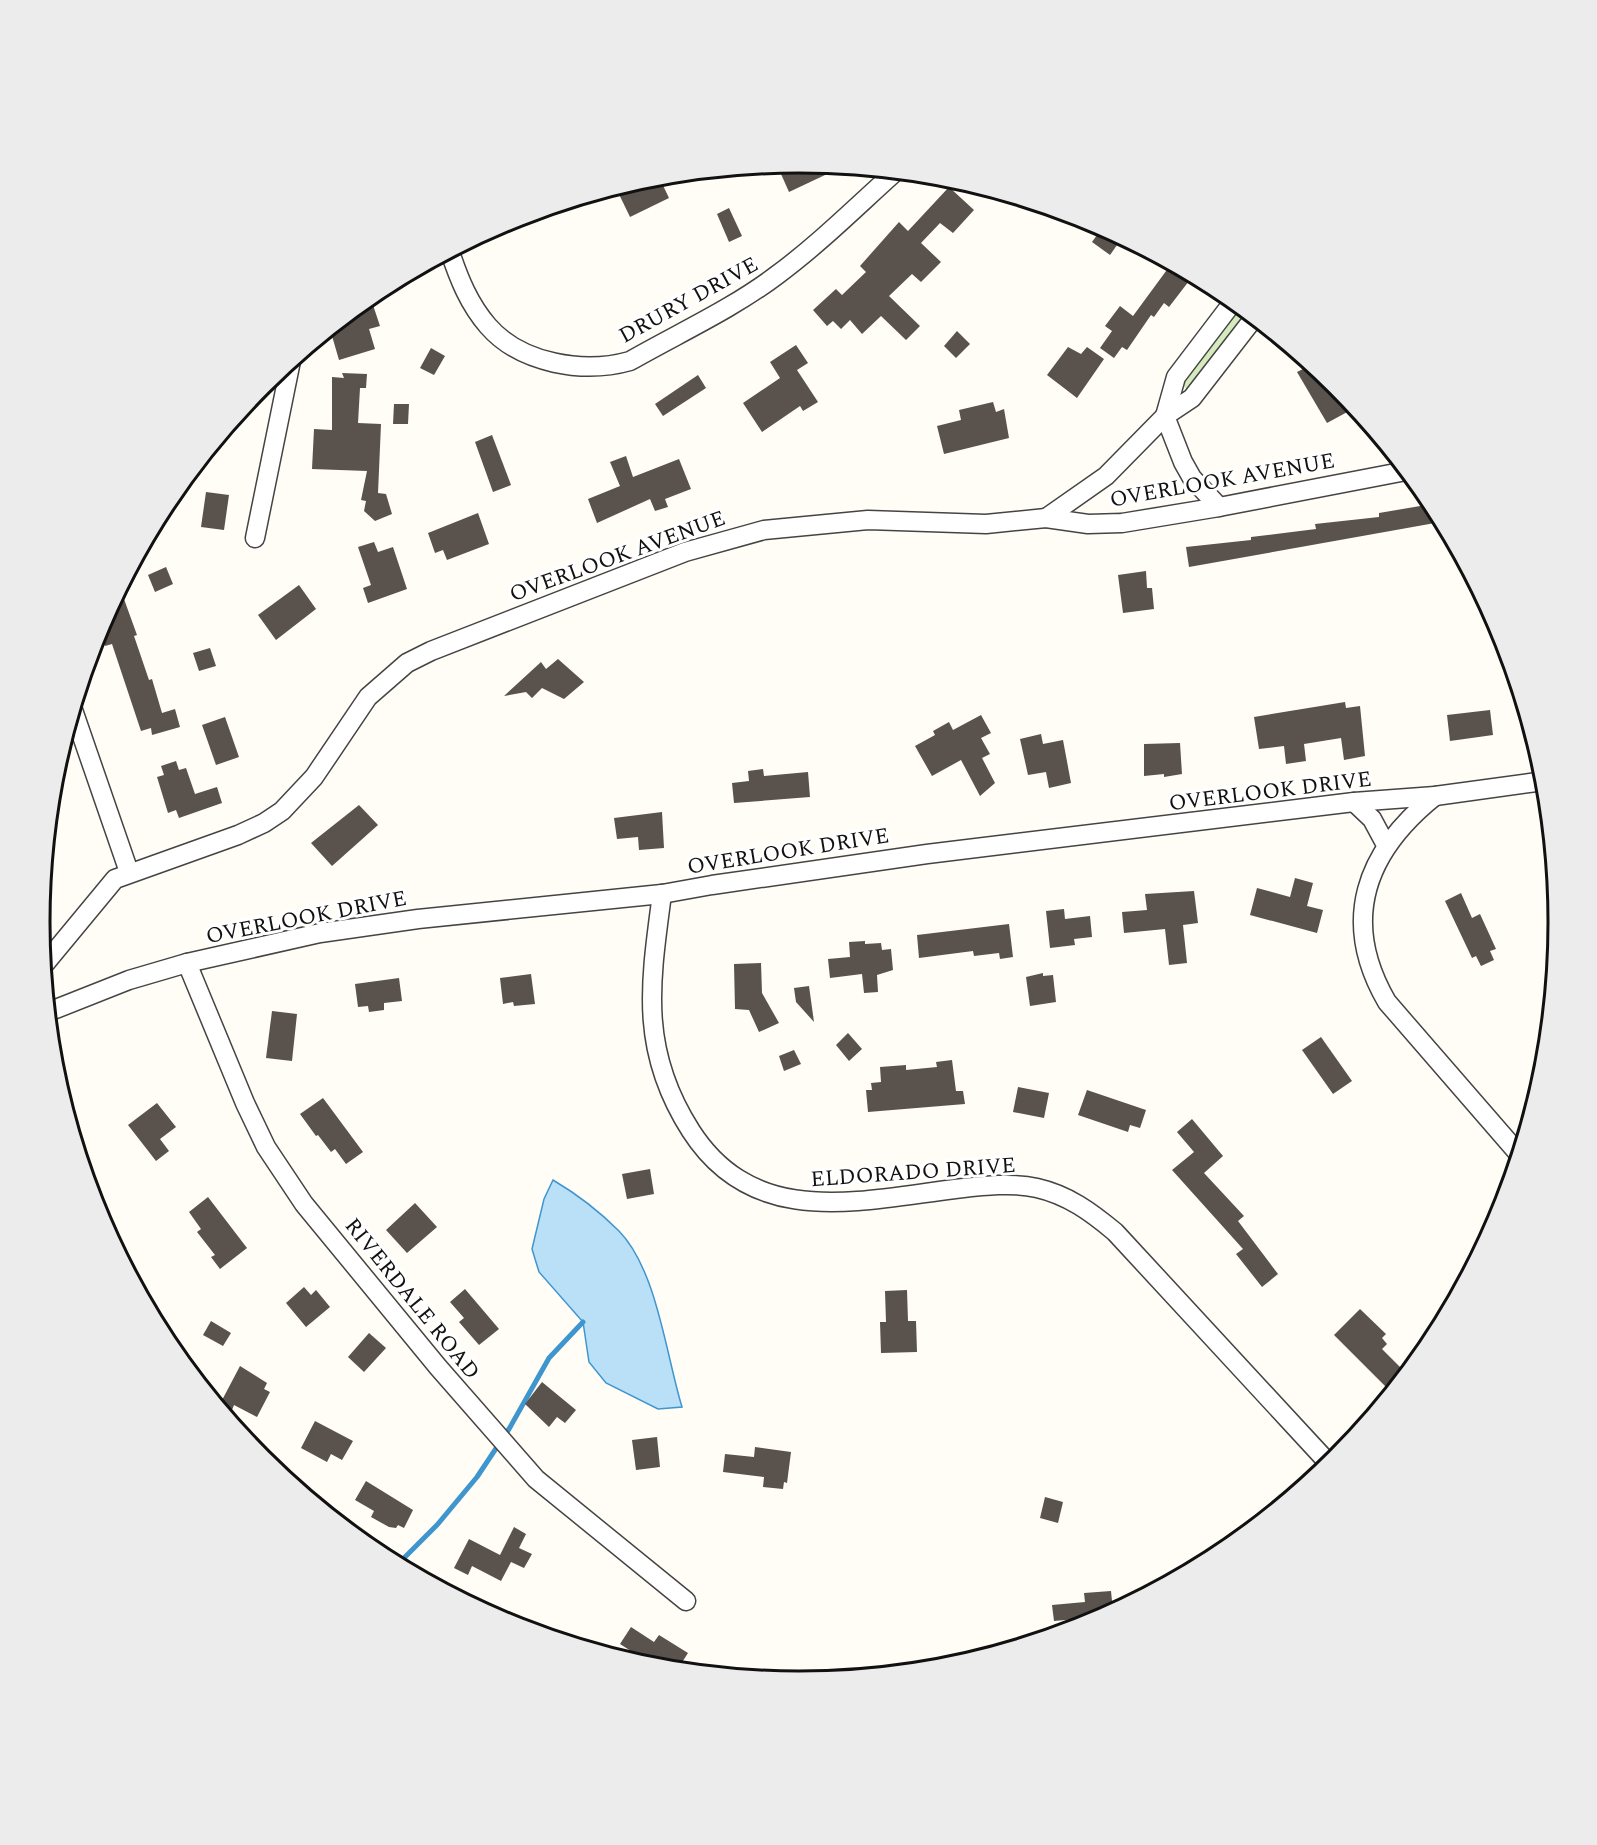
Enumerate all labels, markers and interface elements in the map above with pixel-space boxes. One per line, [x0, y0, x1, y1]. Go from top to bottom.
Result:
street label: DRURY DRIVE [613, 248, 764, 352]
street label: OVERLOOK AVENUE [1107, 444, 1337, 517]
street label: OVERLOOK AVENUE [505, 502, 730, 611]
street label: OVERLOOK DRIVE [1167, 763, 1373, 820]
street label: OVERLOOK DRIVE [685, 819, 892, 884]
street label: OVERLOOK DRIVE [203, 882, 410, 953]
street label: ELDORADO DRIVE [809, 1149, 1017, 1196]
street label: RIVERDALE ROAD [336, 1211, 488, 1387]

